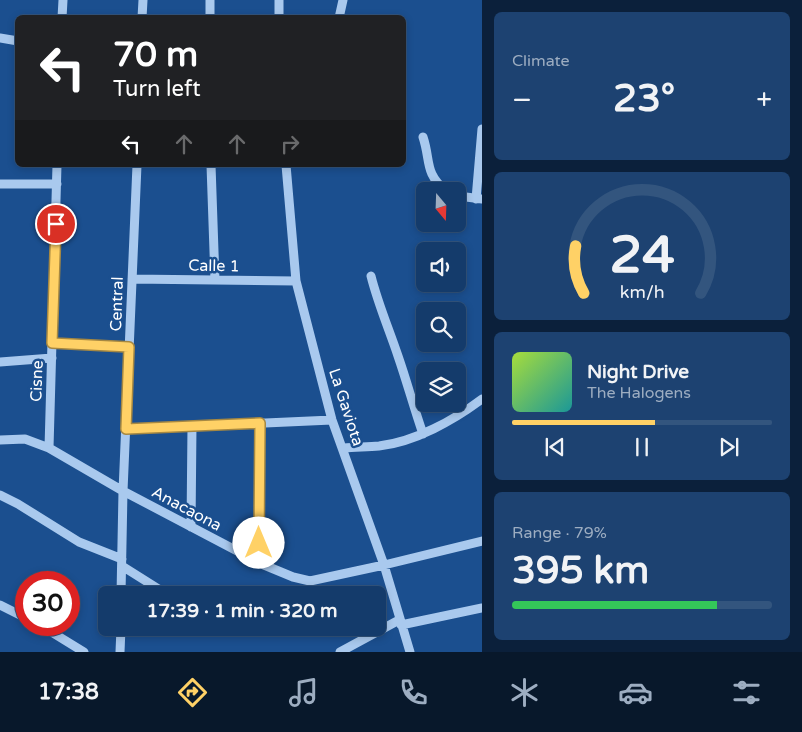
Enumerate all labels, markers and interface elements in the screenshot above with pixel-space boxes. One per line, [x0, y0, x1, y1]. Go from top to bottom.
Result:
text: 70 m [113, 34, 198, 76]
icon: left [30, 35, 95, 100]
text: Climate [512, 51, 570, 71]
text: Turn left [113, 76, 201, 102]
text: 23° [613, 76, 675, 122]
text: − [512, 83, 532, 117]
text: + [756, 83, 772, 117]
icon: left [117, 130, 145, 158]
icon: ahead [170, 130, 198, 158]
icon: ahead [223, 130, 251, 158]
icon: right [276, 130, 304, 158]
north arrow [416, 182, 466, 232]
map controls [416, 182, 466, 412]
pin [35, 203, 77, 245]
icon: arrive [42, 210, 70, 238]
text: 24 [609, 224, 675, 287]
button: sound [416, 242, 466, 292]
street label: Calle 1 [188, 256, 240, 276]
street label: Central [106, 276, 128, 332]
text: km/h [620, 282, 664, 303]
button: search [416, 302, 466, 352]
street label: Cisne [26, 360, 48, 402]
text: Night Drive [587, 361, 689, 383]
button: layers [416, 362, 466, 412]
street label: La Gaviota [324, 366, 368, 449]
text: The Halogens [587, 383, 691, 403]
icon: previous [541, 433, 569, 461]
icon: pause [628, 433, 656, 461]
icon: next [715, 433, 743, 461]
street label: Anacaona [148, 482, 225, 536]
position arrow [232, 516, 284, 568]
text: Range · 79% [512, 523, 607, 543]
text: 395 km [512, 548, 649, 594]
speed limit sign: 30 [15, 571, 80, 636]
text: 17:39 · 1 min · 320 m [146, 600, 338, 622]
icon: directions [175, 675, 210, 710]
icon: music [286, 675, 321, 710]
icon: phone [396, 675, 431, 710]
icon: climate [507, 675, 542, 710]
icon: car [618, 675, 653, 710]
icon: filters [729, 675, 764, 710]
text: 17:38 [38, 679, 99, 705]

